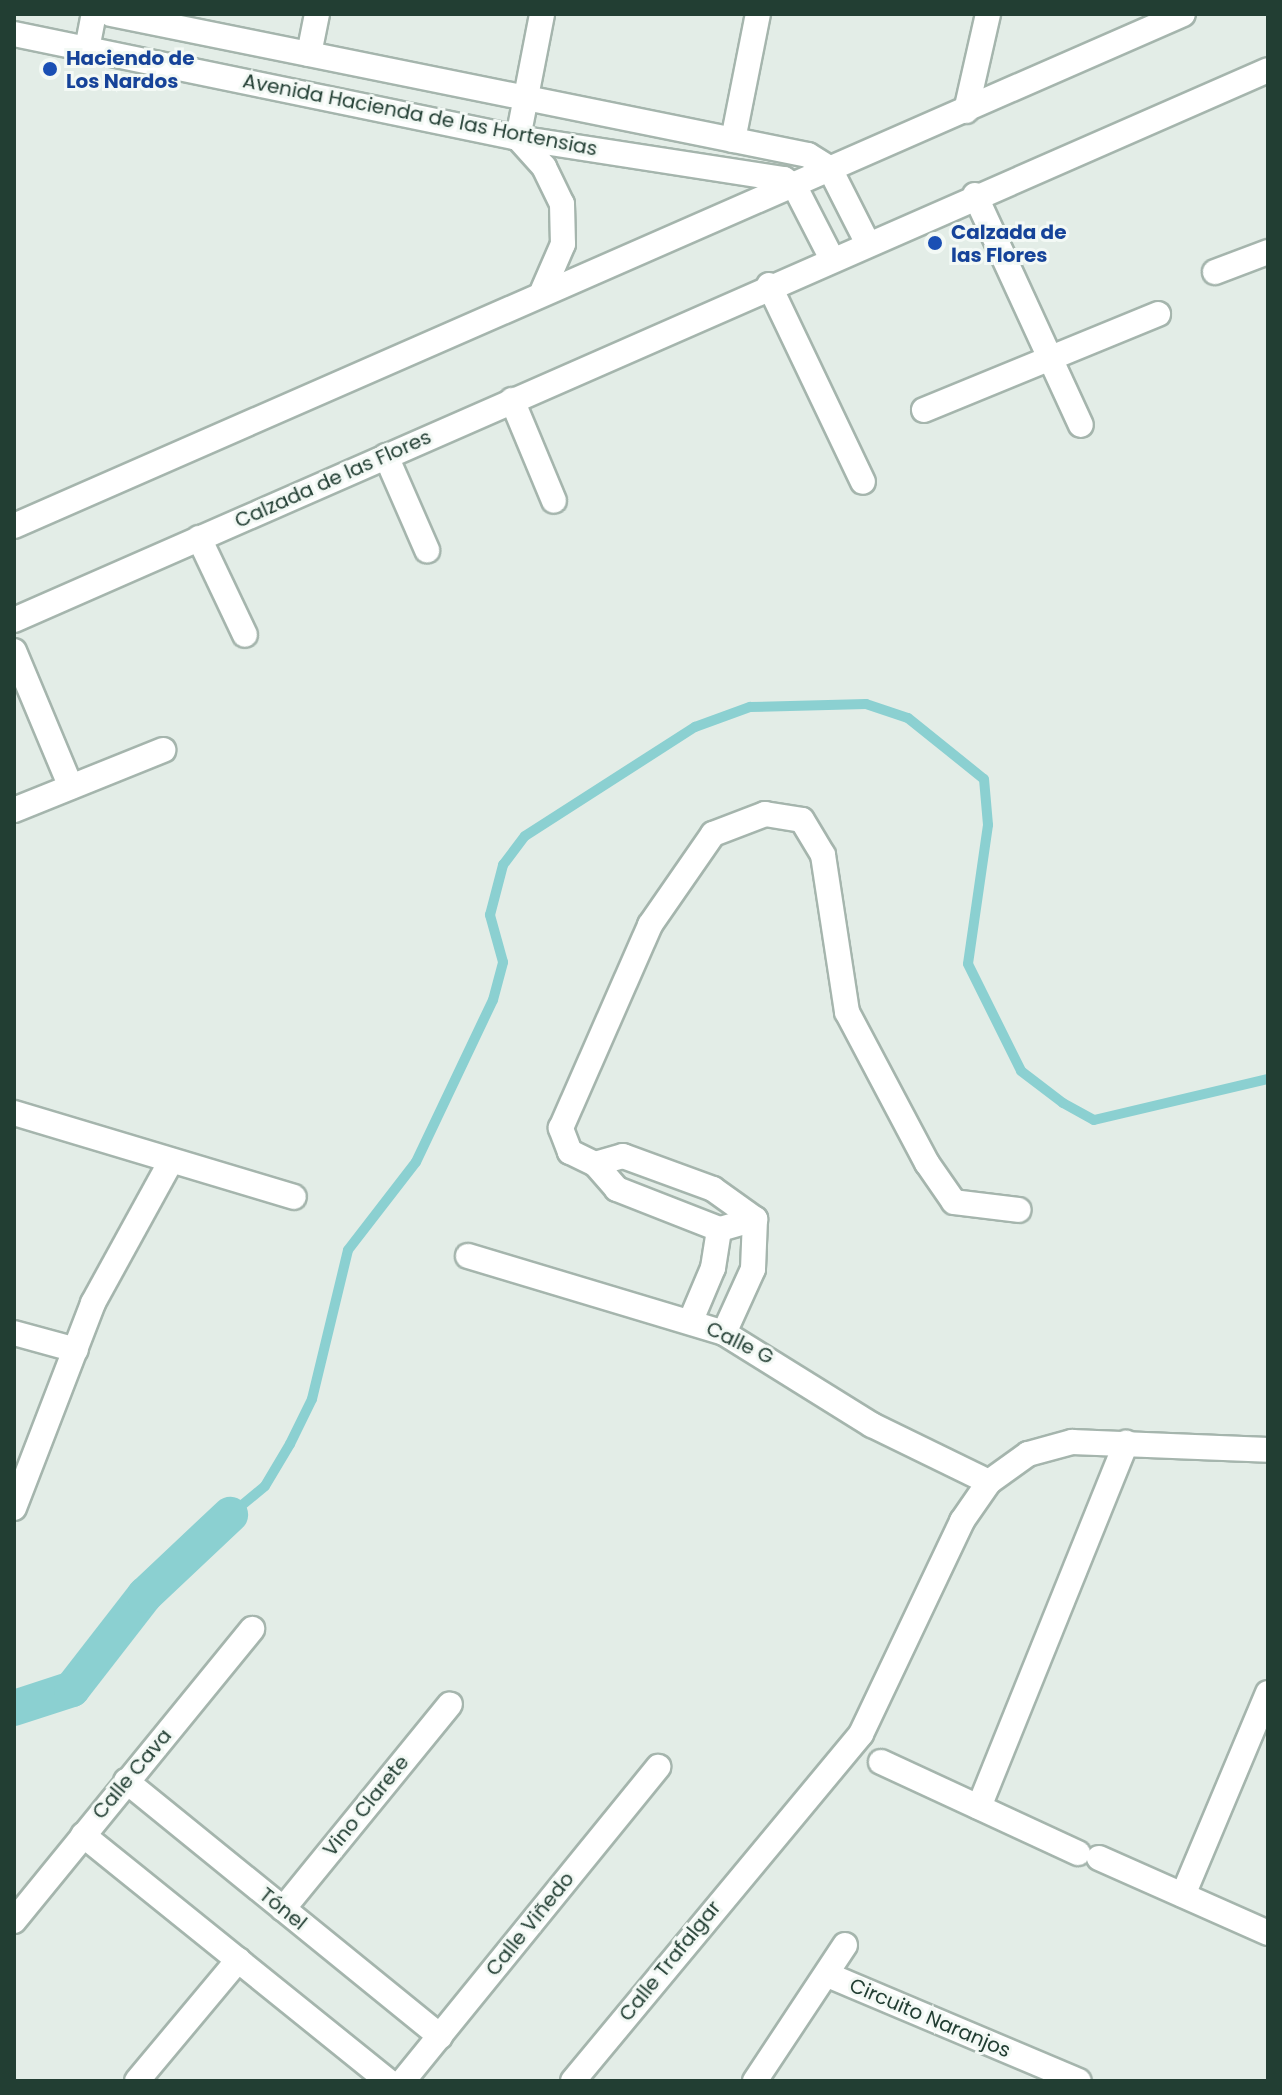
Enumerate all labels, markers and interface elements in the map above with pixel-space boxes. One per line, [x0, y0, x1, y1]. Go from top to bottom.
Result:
place label: Haciendo de Los Nardos [66, 46, 194, 93]
marker: Haciendo de Los Nardos [41, 60, 59, 78]
street label: Avenida Hacienda de las Hortensias [241, 69, 599, 161]
place label: Calzada de las Flores [951, 220, 1067, 267]
marker: Calzada de las Flores [926, 234, 944, 252]
street label: Calzada de las Flores [231, 425, 435, 533]
street label: Calle G [702, 1316, 778, 1370]
street label: Calle Cava [87, 1724, 177, 1824]
street label: Vino Clarete [318, 1751, 414, 1861]
street label: Calle Viñedo [481, 1867, 579, 1981]
street label: Tónel [255, 1883, 311, 1935]
street label: Calle Trafalgar [614, 1896, 726, 2026]
street label: Circuito Naranjos [846, 1973, 1014, 2063]

